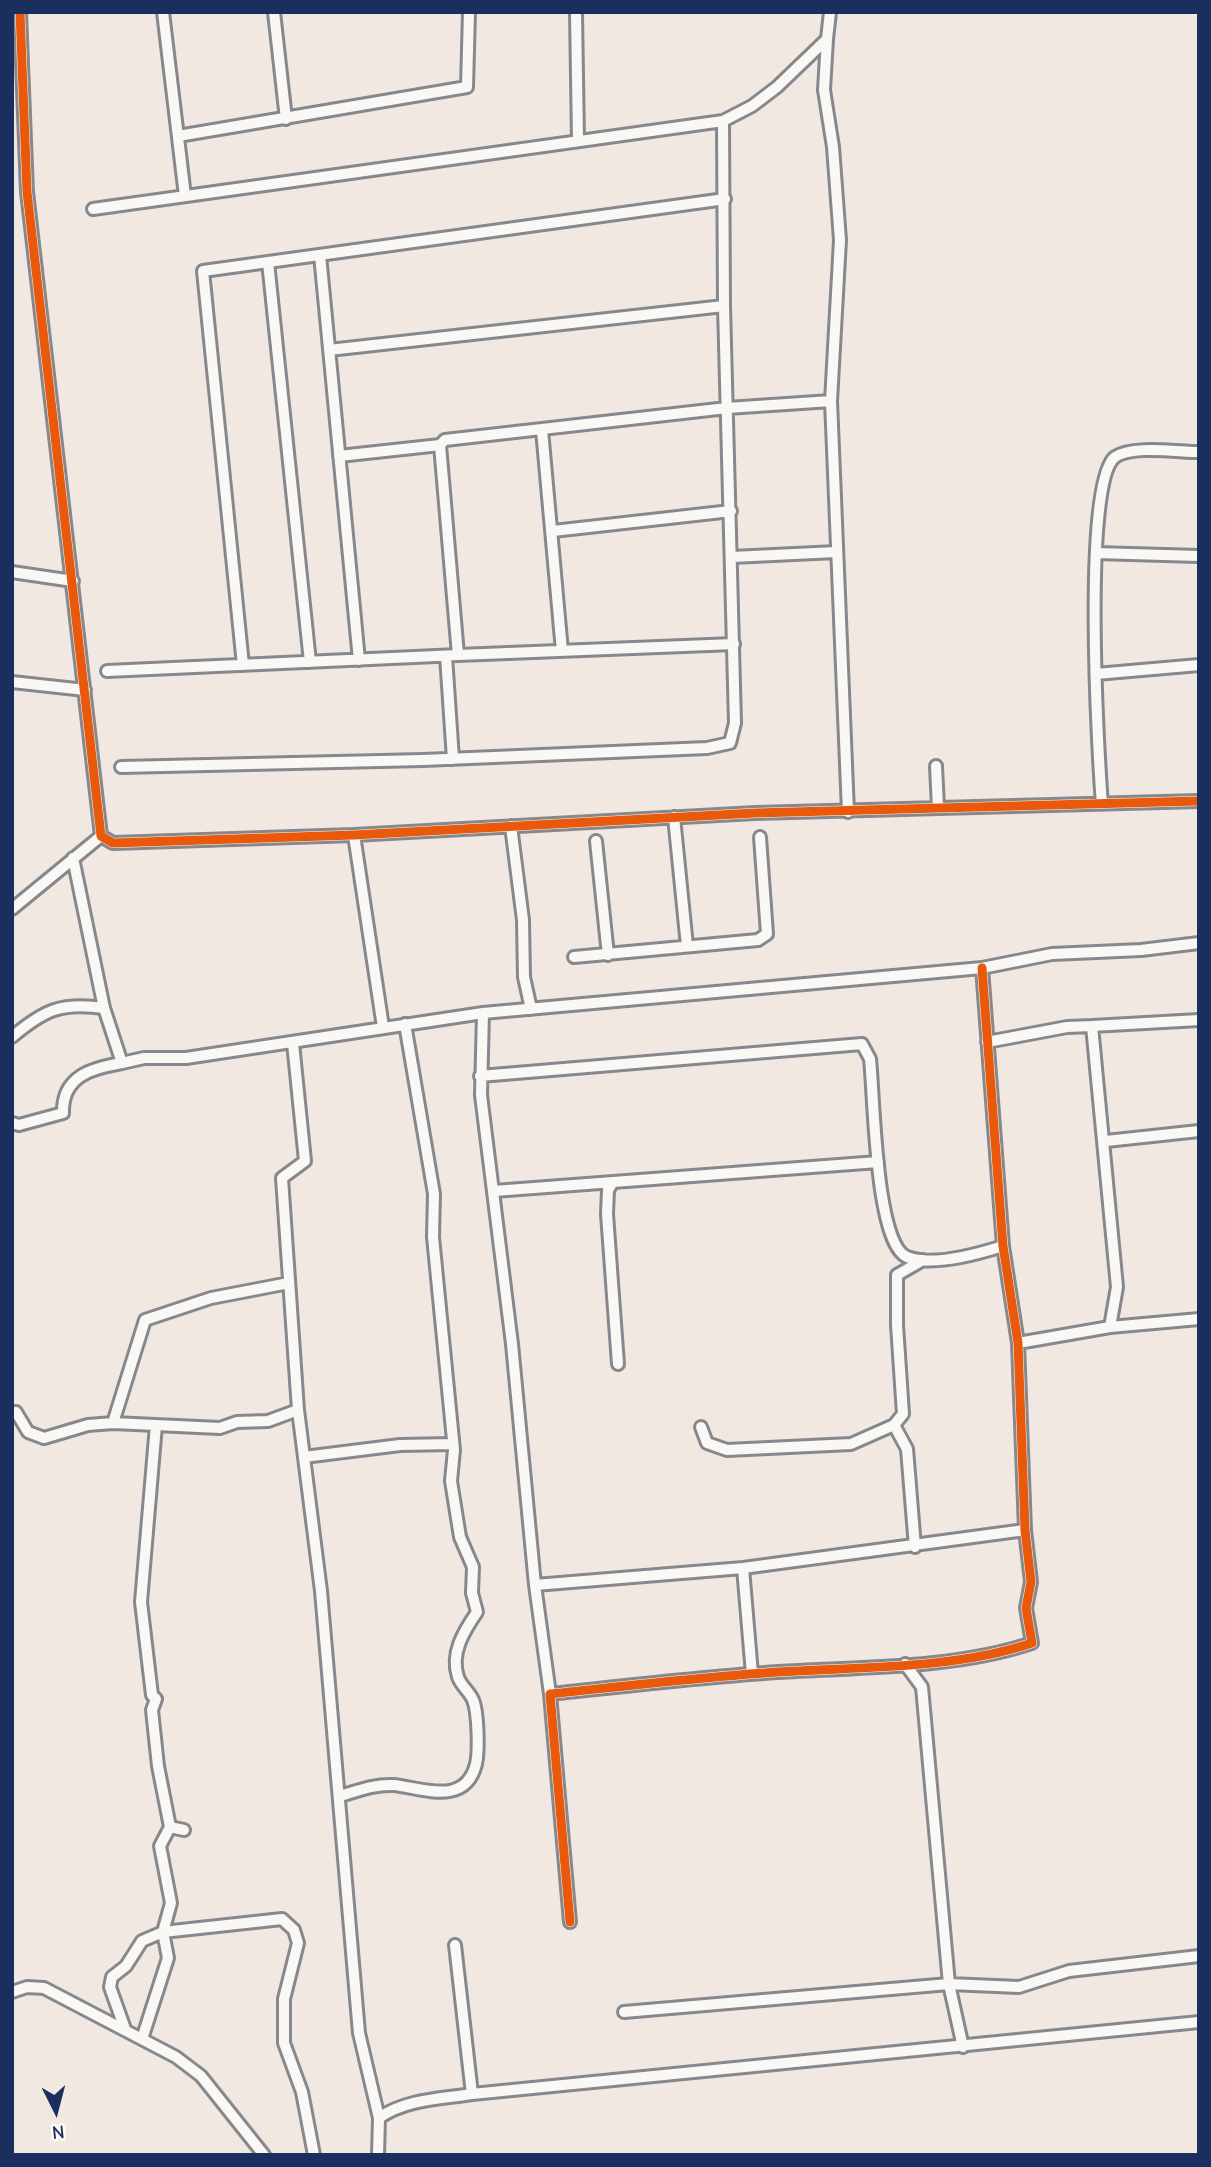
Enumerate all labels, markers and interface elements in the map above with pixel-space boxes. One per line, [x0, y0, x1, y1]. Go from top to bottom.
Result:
north arrow [21, 2076, 91, 2146]
text: N [51, 2120, 66, 2143]

